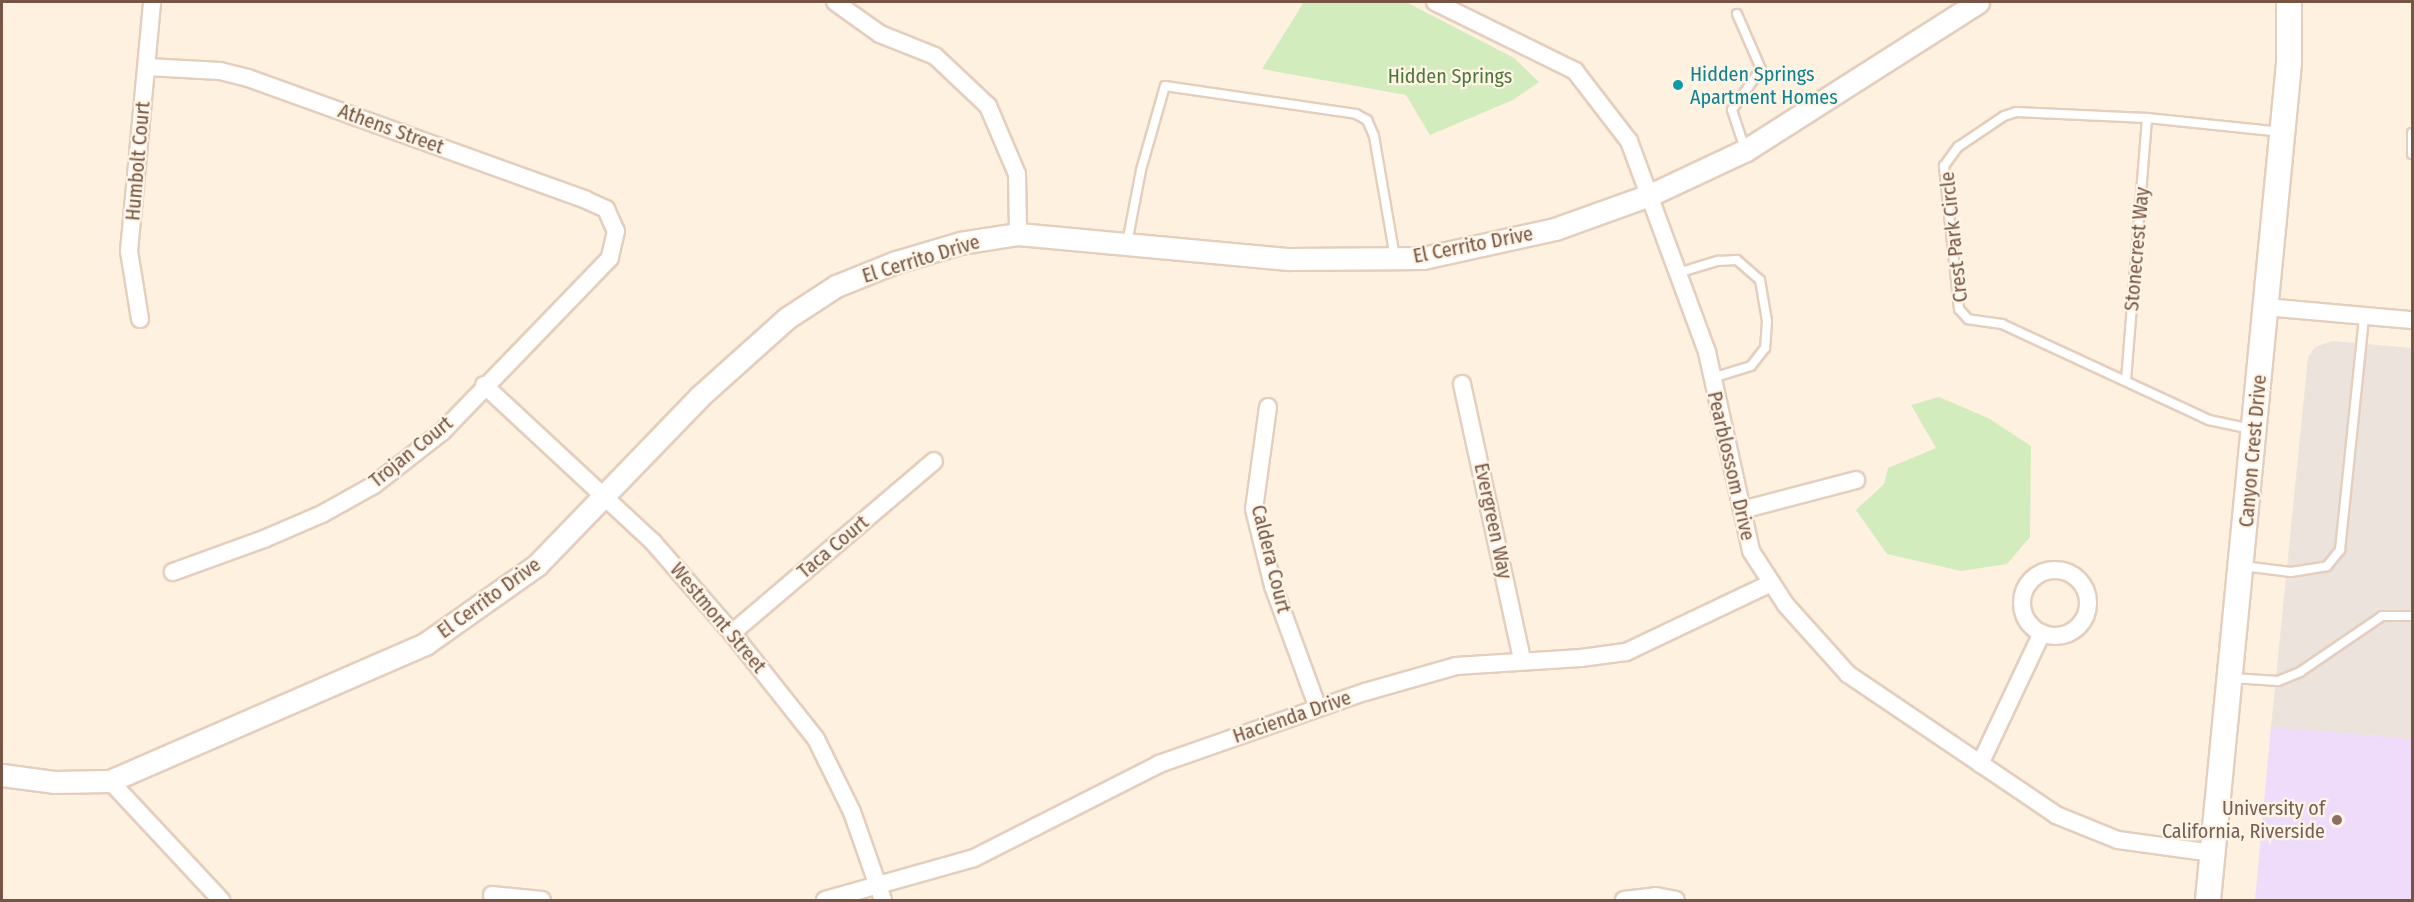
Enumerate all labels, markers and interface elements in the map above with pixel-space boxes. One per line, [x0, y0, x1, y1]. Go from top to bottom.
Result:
place label: Hidden Springs Apartment Homes [1690, 62, 1838, 109]
park label: Hidden Springs [1388, 64, 1512, 88]
marker: Hidden Springs Apartment Homes [1671, 78, 1685, 92]
street label: Athens Street [335, 99, 447, 159]
street label: Humbolt Court [121, 100, 155, 222]
street label: Crest Park Circle [1935, 170, 1973, 304]
street label: Stonecrest Way [2120, 186, 2154, 312]
street label: El Cerrito Drive [1411, 222, 1535, 268]
street label: El Cerrito Drive [859, 230, 983, 288]
street label: Canyon Crest Drive [2234, 374, 2272, 528]
street label: Pearblossom Drive [1702, 389, 1760, 543]
street label: Trojan Court [365, 411, 457, 493]
street label: Evergreen Way [1469, 461, 1517, 581]
street label: Caldera Court [1246, 503, 1296, 615]
street label: Taca Court [793, 510, 873, 584]
street label: El Cerrito Drive [433, 553, 545, 643]
street label: Westmont Street [665, 558, 771, 678]
street label: Hacienda Drive [1230, 686, 1354, 748]
place label: University of California, Riverside [2162, 796, 2325, 843]
marker: University of California, Riverside [2330, 813, 2344, 827]

